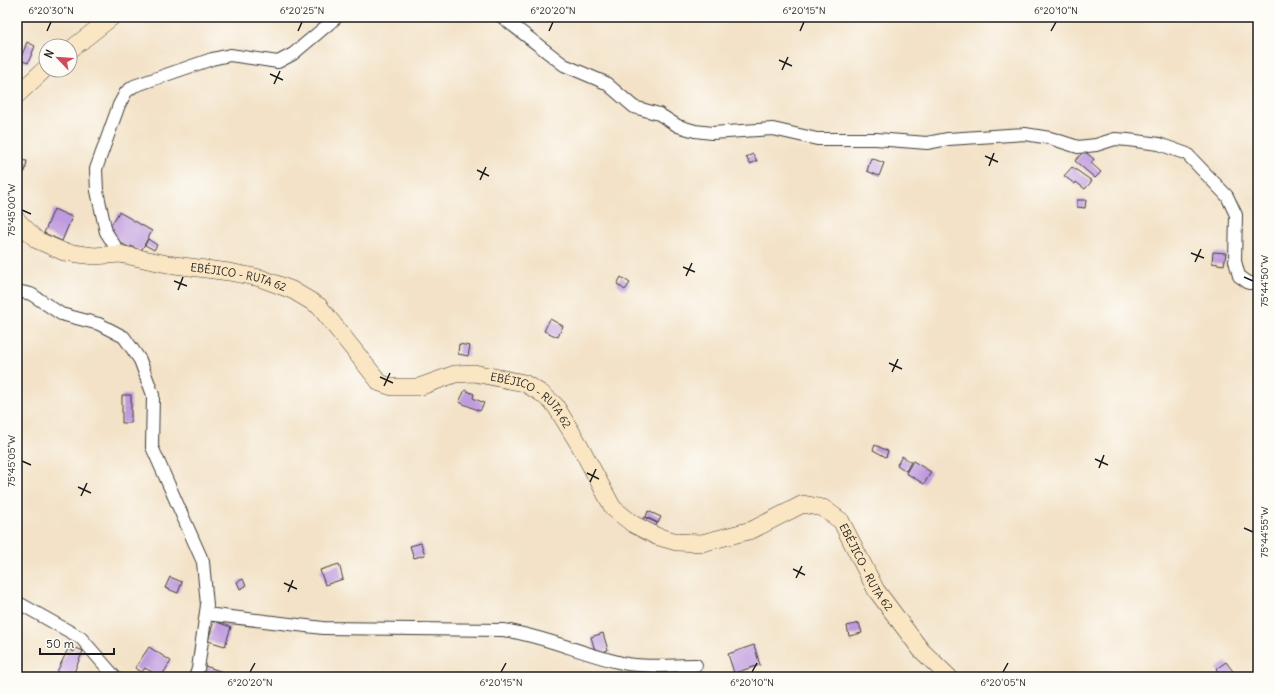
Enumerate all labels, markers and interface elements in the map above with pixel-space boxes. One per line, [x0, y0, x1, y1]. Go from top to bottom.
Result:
text: 6°20'30"N [28, 4, 74, 17]
text: 6°20'25"N [280, 4, 324, 17]
text: 6°20'20"N [530, 4, 576, 17]
text: 6°20'15"N [782, 4, 826, 17]
text: 6°20'10"N [1034, 4, 1078, 17]
north arrow [38, 38, 78, 78]
text: N [41, 47, 57, 60]
text: 75°45'00"W [5, 184, 18, 236]
text: 75°44'50"W [1258, 255, 1271, 307]
street label: EBÉJICO - RUTA 62 [190, 260, 288, 294]
street label: EBÉJICO - RUTA 62 [489, 369, 574, 431]
text: 75°45'05"W [5, 435, 18, 487]
text: 75°44'55"W [1258, 506, 1271, 558]
street label: EBÉJICO - RUTA 62 [836, 521, 896, 614]
scale bar [40, 630, 114, 656]
text: 50 m [46, 636, 75, 651]
text: 6°20'20"N [227, 676, 273, 689]
text: 6°20'15"N [479, 676, 523, 689]
text: 6°20'10"N [730, 676, 774, 689]
text: 6°20'05"N [980, 676, 1026, 689]

